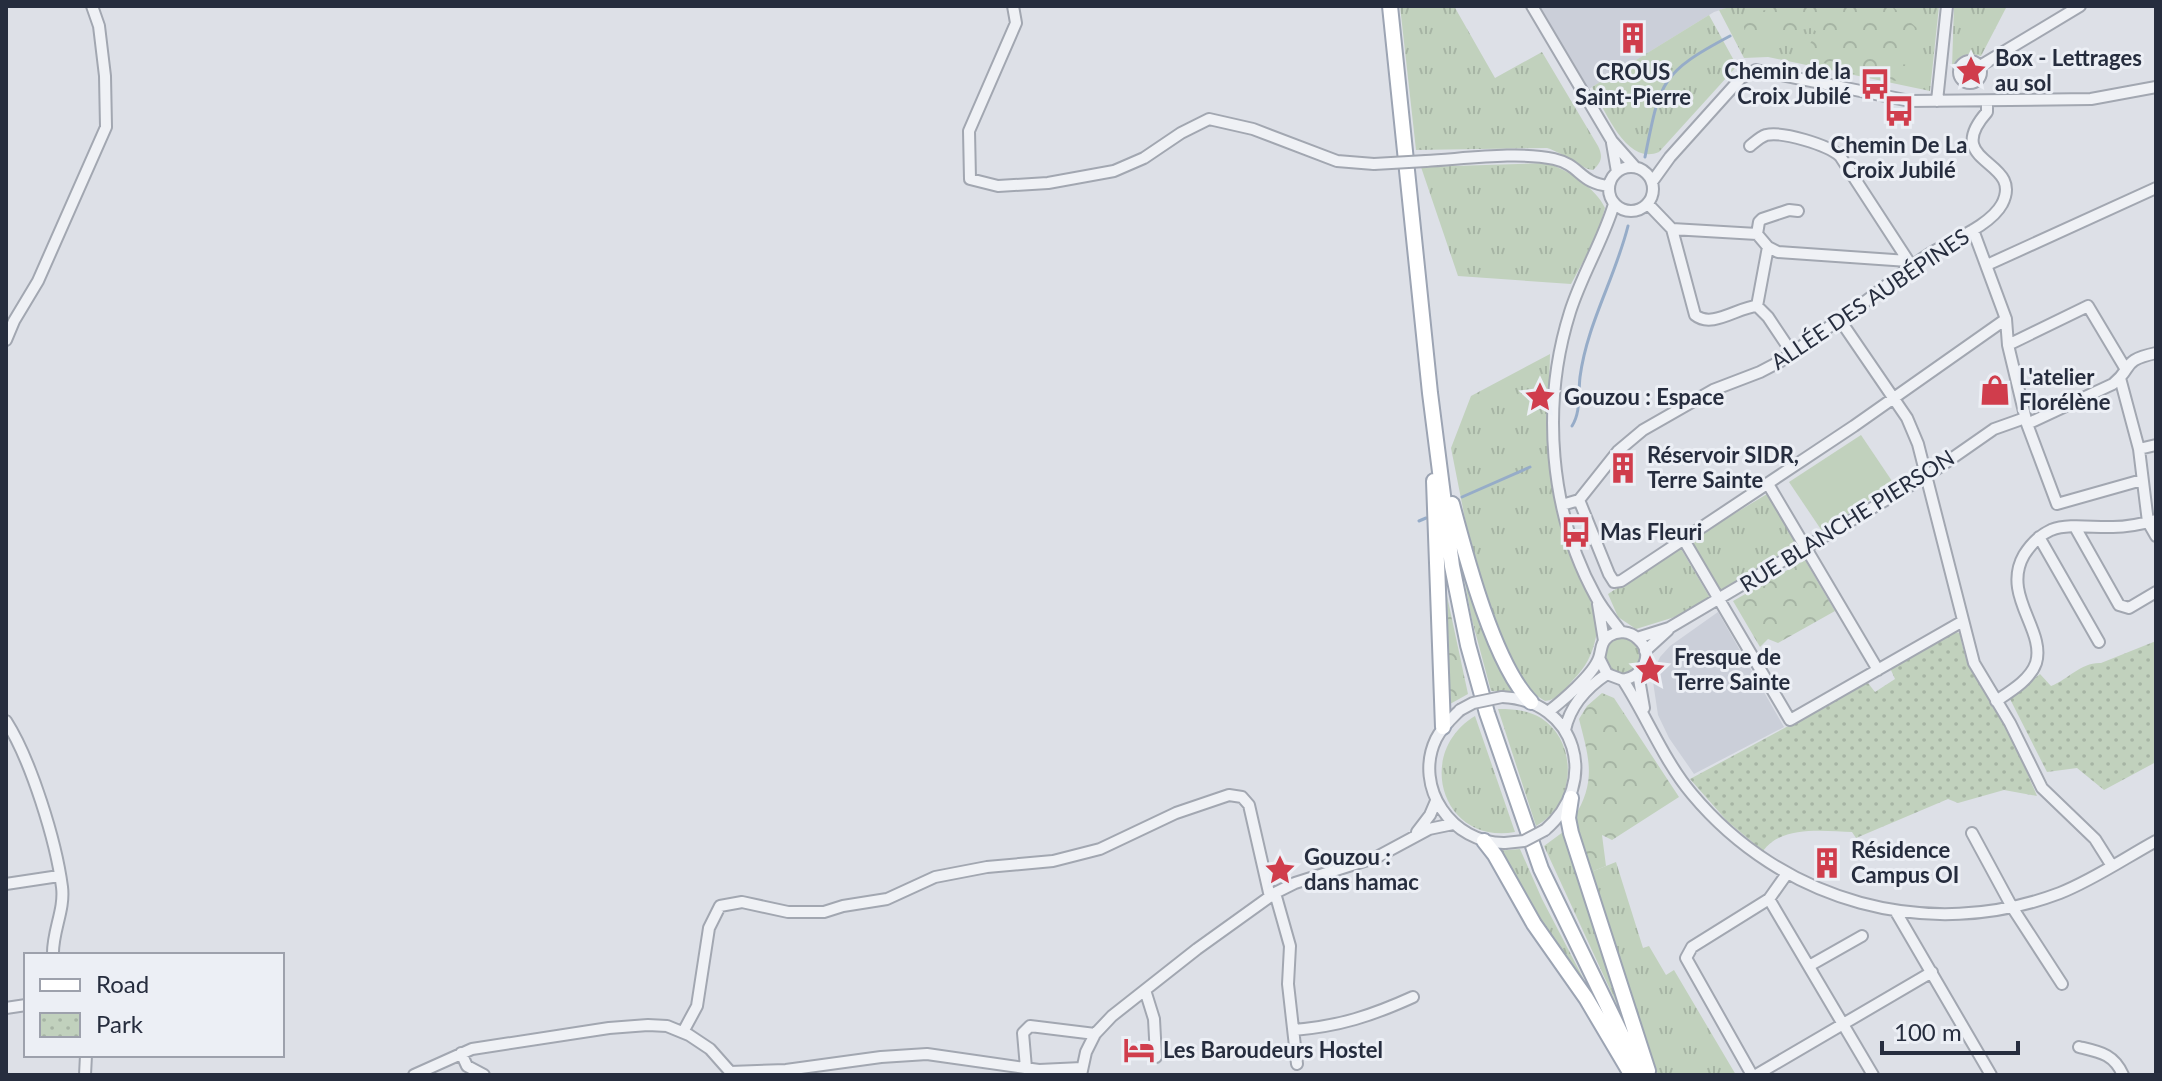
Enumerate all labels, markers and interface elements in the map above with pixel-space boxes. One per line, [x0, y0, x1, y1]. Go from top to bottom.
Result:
building icon: CROUS Saint-Pierre [1616, 21, 1650, 55]
place label: Box - Lettrages au sol [1995, 44, 2142, 96]
place icon: Box - Lettrages au sol [1954, 54, 1988, 88]
place label: Chemin de la Croix Jubilé [1724, 57, 1851, 109]
place label: CROUS Saint-Pierre [1575, 58, 1691, 110]
bus stop icon: Chemin de la Croix Jubilé [1858, 67, 1892, 101]
bus stop icon: Chemin De La Croix Jubilé [1882, 94, 1916, 128]
place label: Chemin De La Croix Jubilé [1831, 131, 1967, 183]
street label: ALLÉE DES AUBÉPINES [1765, 222, 1974, 375]
place label: L'atelier Florélène [2019, 363, 2111, 415]
shop icon: L'atelier Florélène [1978, 373, 2012, 407]
place icon: Gouzou : Espace [1523, 380, 1557, 414]
place label: Gouzou : Espace [1564, 383, 1724, 410]
place label: Réservoir SIDR, Terre Sainte [1647, 441, 1799, 493]
street label: RUE BLANCHE PIERSON [1735, 444, 1959, 598]
building icon: Réservoir SIDR, Terre Sainte [1606, 451, 1640, 485]
bus stop icon: Mas Fleuri [1559, 515, 1593, 549]
place label: Mas Fleuri [1600, 518, 1702, 545]
place label: Fresque de Terre Sainte [1674, 643, 1791, 695]
place icon: Fresque de Terre Sainte [1633, 653, 1667, 687]
place label: Résidence Campus OI [1851, 836, 1959, 888]
place label: Gouzou : dans hamac [1304, 843, 1419, 895]
building icon: Résidence Campus OI [1810, 846, 1844, 880]
place icon: Gouzou : dans hamac [1263, 853, 1297, 887]
legend [24, 953, 284, 1057]
text: Road [96, 969, 149, 998]
scale bar [1882, 1005, 2018, 1055]
text: Park [96, 1009, 144, 1038]
text: 100 m [1894, 1017, 1962, 1046]
hotel icon: Les Baroudeurs Hostel [1122, 1033, 1156, 1067]
place label: Les Baroudeurs Hostel [1163, 1036, 1383, 1063]

